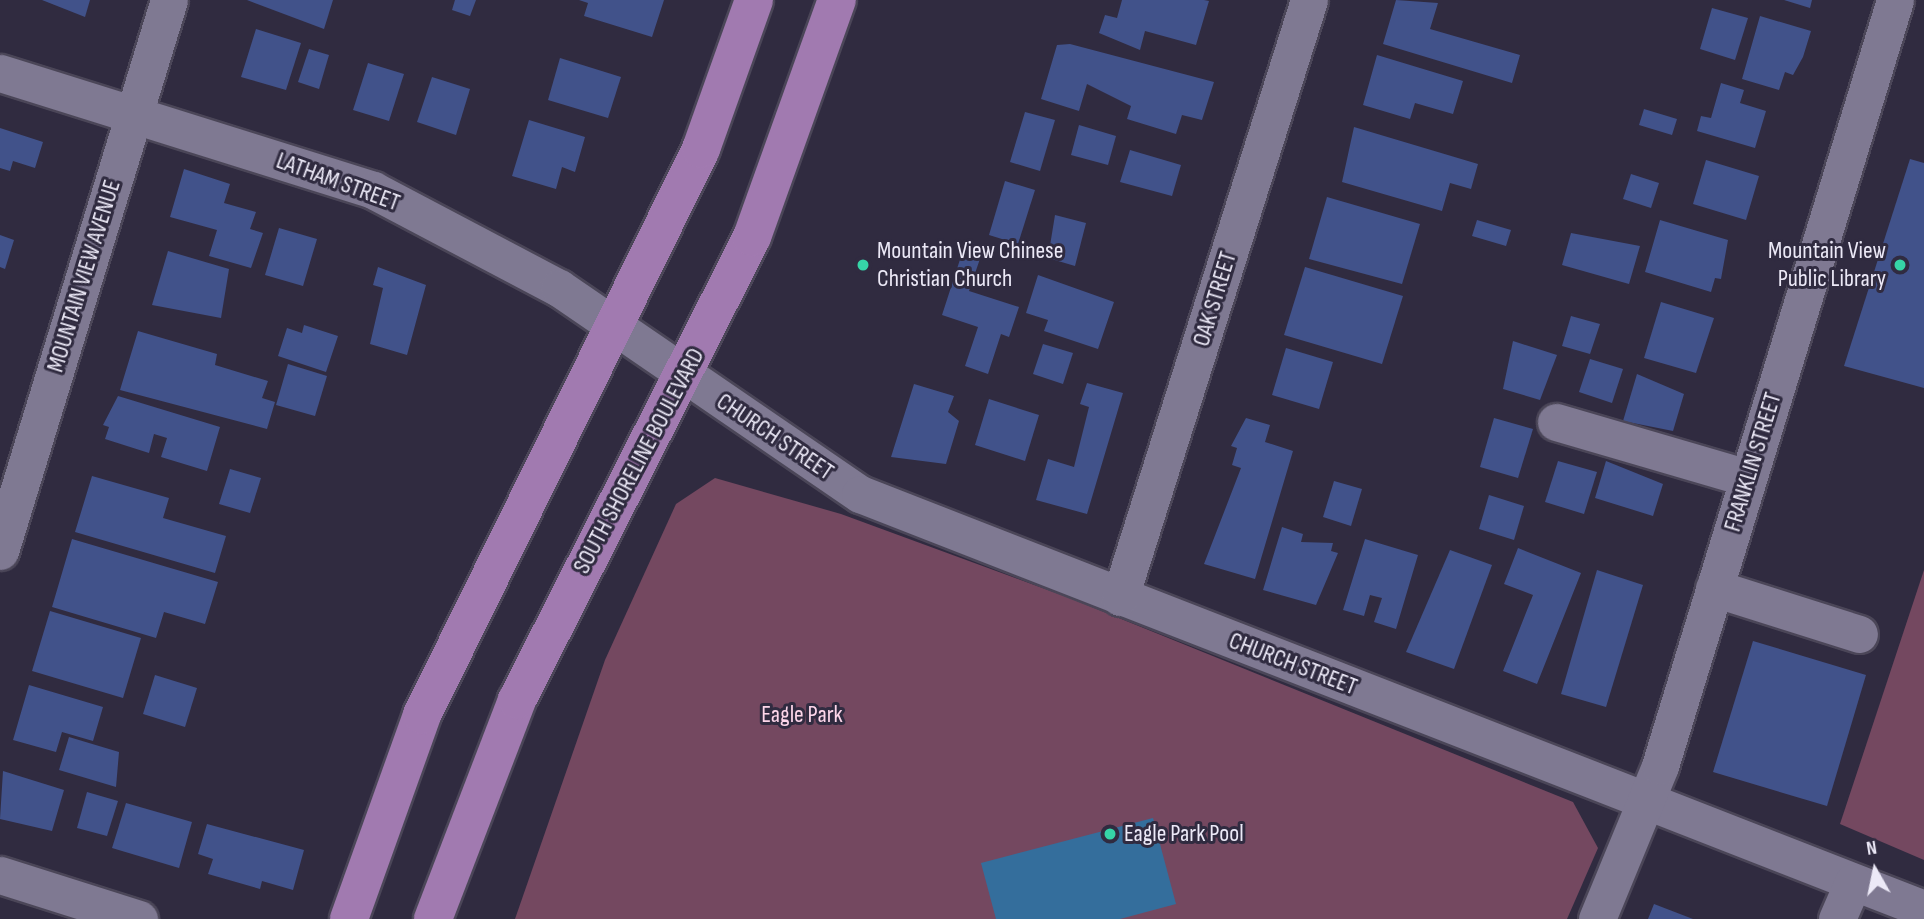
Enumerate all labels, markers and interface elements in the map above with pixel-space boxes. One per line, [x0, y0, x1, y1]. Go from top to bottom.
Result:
street label: LATHAM STREET [272, 146, 404, 218]
street label: MOUNTAIN VIEW AVENUE [41, 176, 127, 376]
place label: Mountain View Chinese Christian Church [877, 237, 1063, 293]
place label: Mountain View Public Library [1768, 237, 1886, 293]
street label: OAK STREET [1187, 248, 1243, 350]
marker: Mountain View Chinese Christian Church [855, 257, 871, 273]
marker: Mountain View Public Library [1892, 257, 1908, 273]
street label: SOUTH SHORELINE BOULEVARD [567, 343, 711, 579]
street label: CHURCH STREET [711, 387, 839, 487]
street label: FRANKLIN STREET [1718, 389, 1788, 535]
street label: CHURCH STREET [1225, 626, 1361, 702]
park label: Eagle Park [761, 701, 843, 729]
place label: Eagle Park Pool [1124, 820, 1244, 848]
marker: Eagle Park Pool [1102, 826, 1118, 842]
north arrow [1840, 835, 1910, 905]
text: N [1865, 837, 1878, 861]

